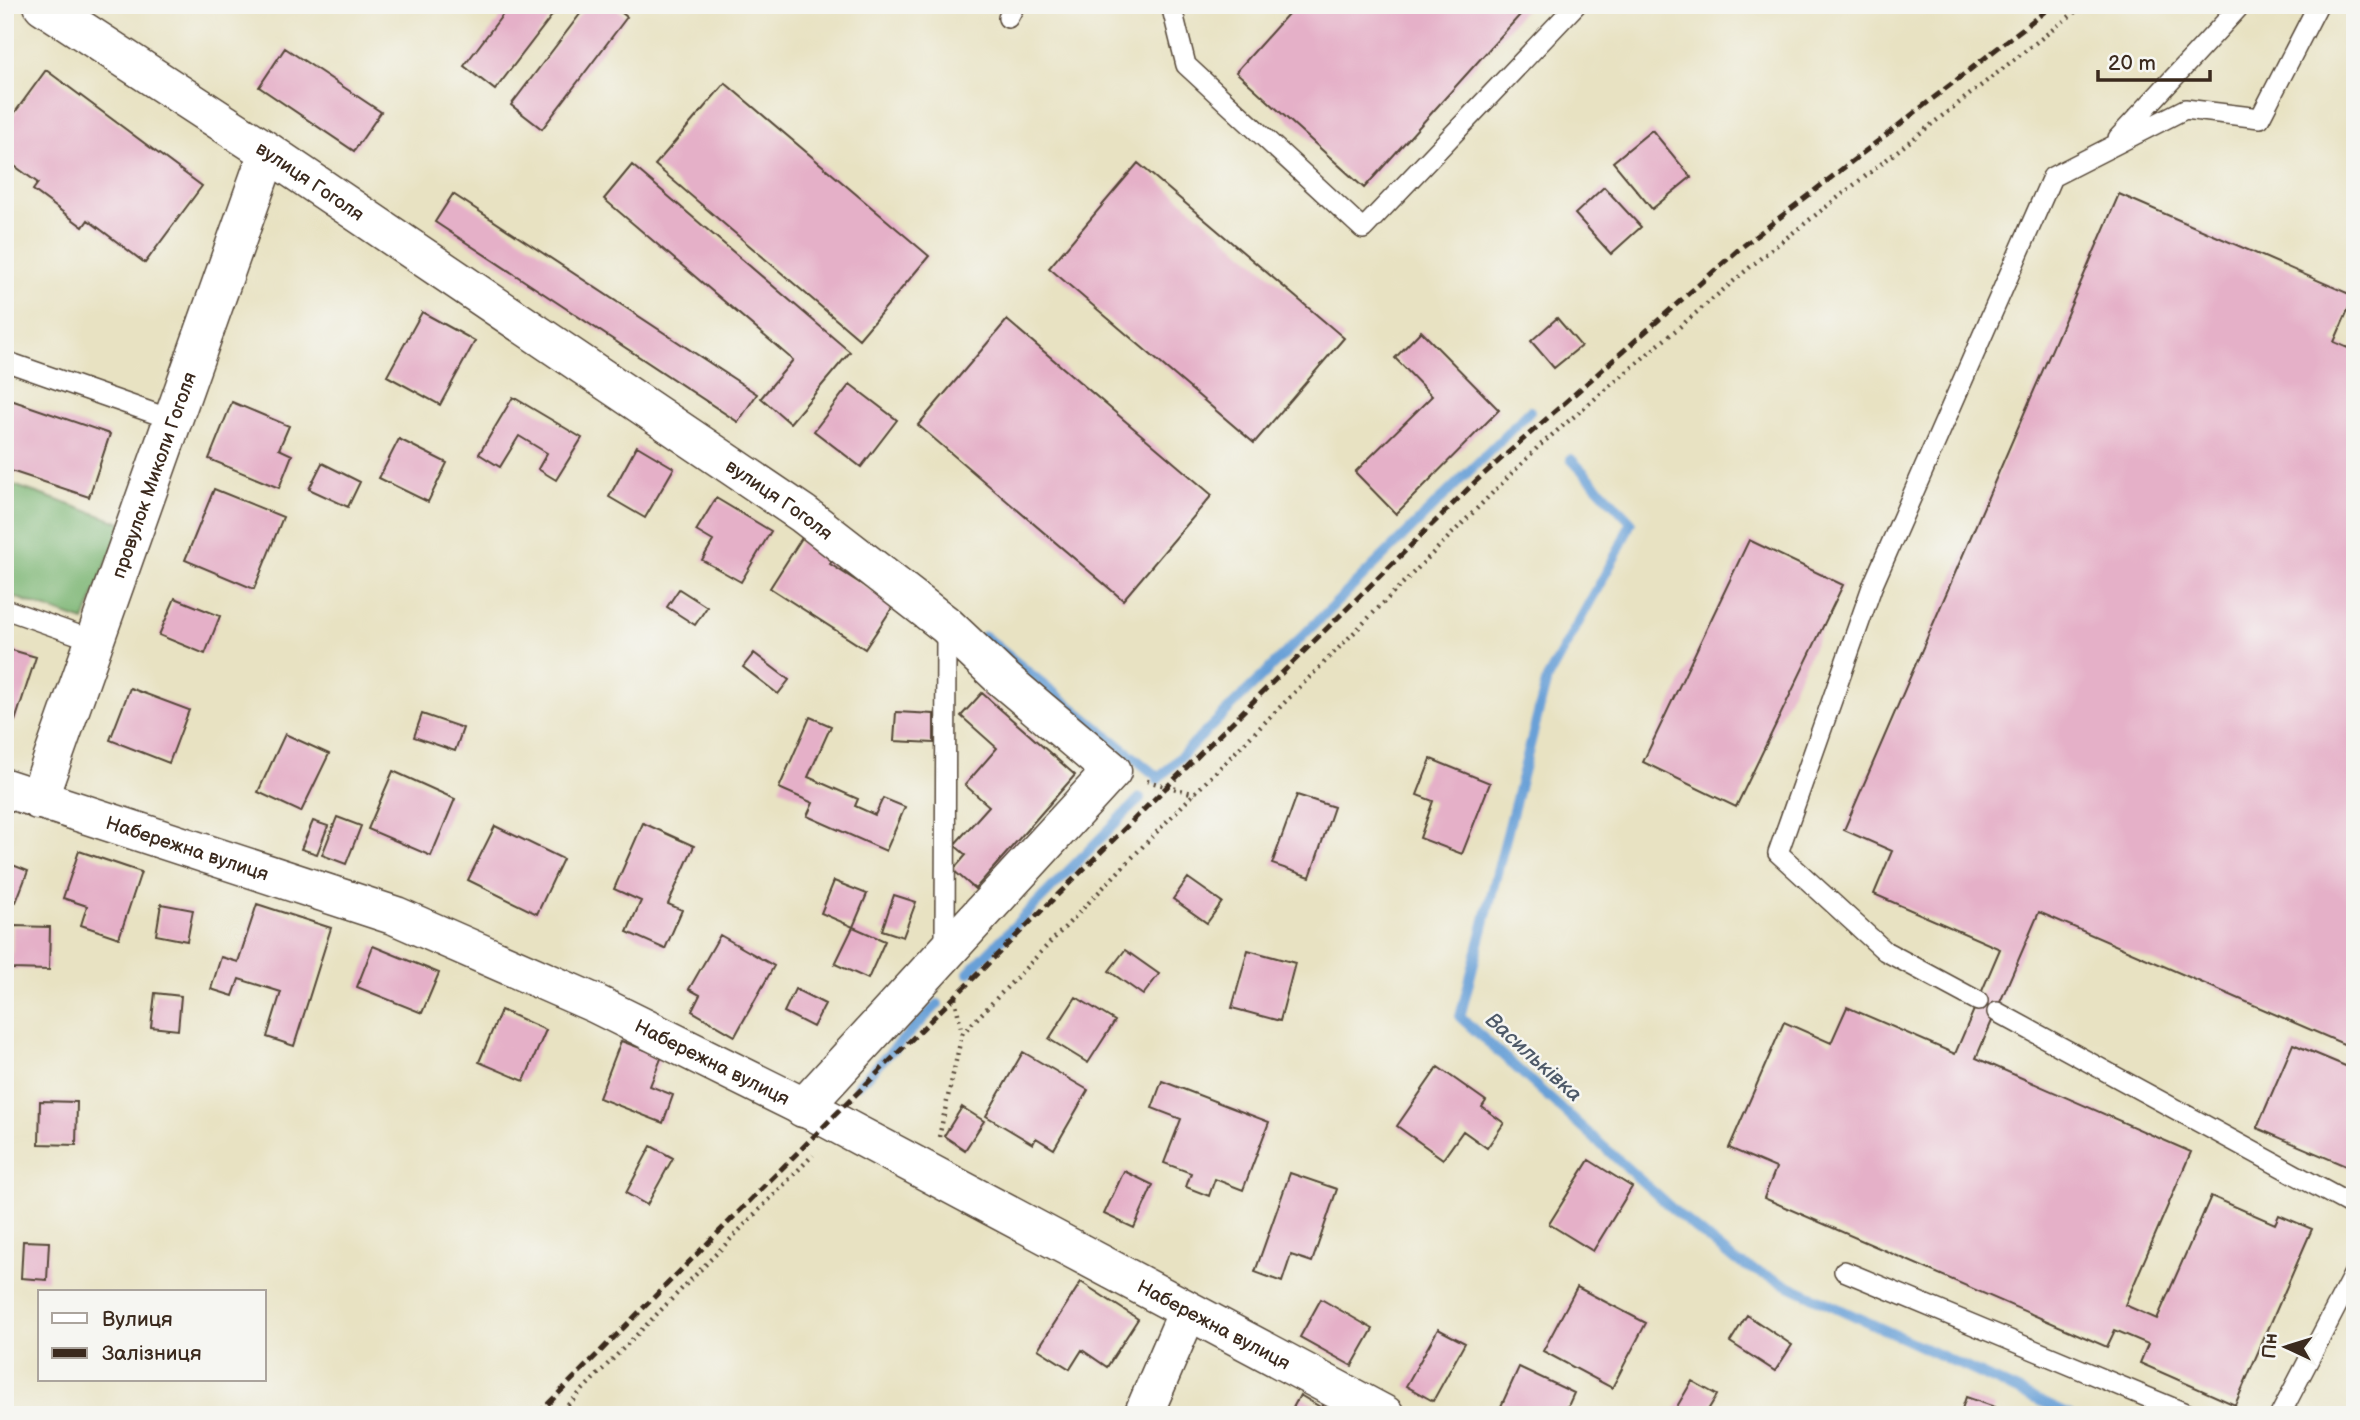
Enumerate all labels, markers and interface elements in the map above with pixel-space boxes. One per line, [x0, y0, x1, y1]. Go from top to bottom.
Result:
scale bar [2098, 38, 2210, 82]
text: 20 m [2108, 51, 2156, 76]
street label: вулиця Гоголя [251, 137, 368, 227]
street label: провулок Миколи Гоголя [108, 369, 202, 582]
street label: вулиця Гоголя [721, 455, 837, 546]
street label: Набережна вулиця [103, 812, 271, 887]
water label: Васильківка [1480, 1008, 1587, 1107]
street label: Набережна вулиця [631, 1015, 793, 1111]
street label: Набережна вулиця [1133, 1275, 1294, 1375]
legend [38, 1290, 266, 1382]
text: Вулиця [102, 1307, 173, 1332]
north arrow [2252, 1312, 2322, 1382]
text: Пн [2258, 1332, 2283, 1359]
text: Залізниця [102, 1341, 202, 1366]

